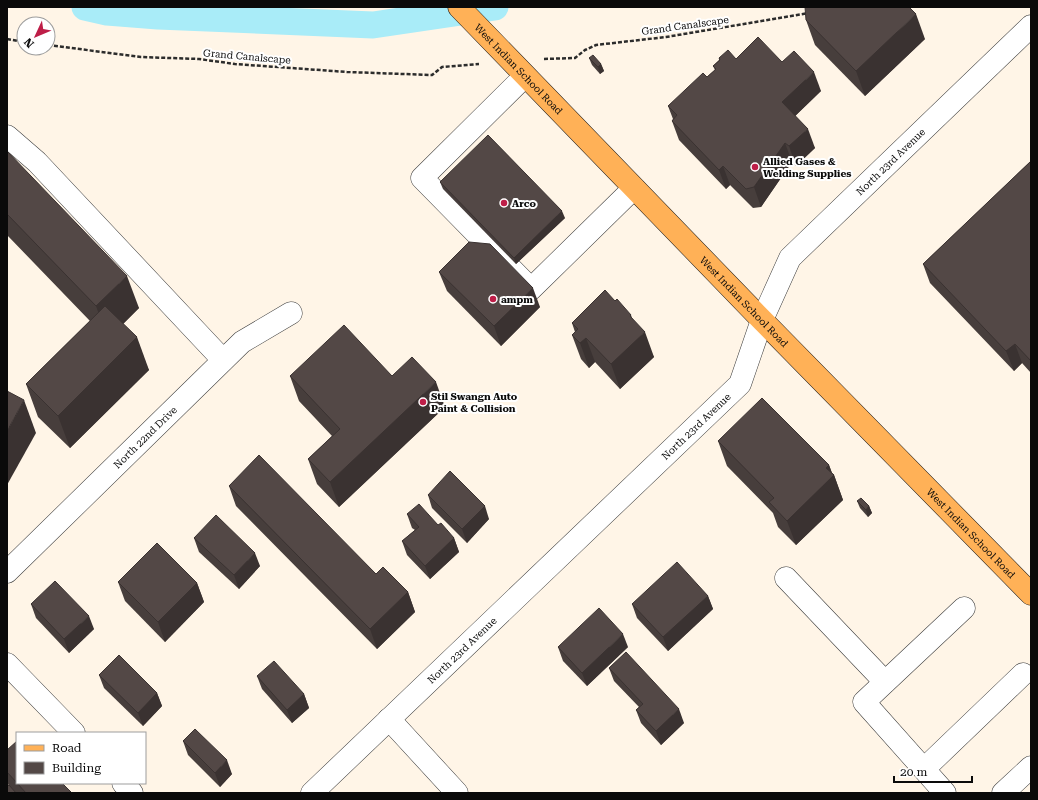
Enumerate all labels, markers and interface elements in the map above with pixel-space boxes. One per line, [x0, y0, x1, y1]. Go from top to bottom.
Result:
street label: Grand Canalscape [641, 14, 730, 37]
north arrow [16, 16, 56, 56]
street label: West Indian School Road [472, 22, 565, 117]
text: N [21, 35, 37, 50]
street label: Grand Canalscape [203, 47, 292, 66]
street label: North 23rd Avenue [854, 126, 928, 197]
place label: Allied Gases & Welding Supplies [763, 156, 851, 179]
marker: Allied Gases & Welding Supplies [750, 162, 760, 172]
marker: Arco [499, 198, 509, 208]
place label: Arco [512, 198, 536, 209]
street label: West Indian School Road [698, 254, 791, 350]
marker: ampm [488, 294, 498, 304]
place label: ampm [501, 294, 533, 305]
place label: Stil Swangn Auto Paint & Collision [431, 391, 518, 414]
street label: North 23rd Avenue [659, 391, 733, 462]
marker: Stil Swangn Auto Paint & Collision [418, 397, 428, 407]
street label: North 22nd Drive [111, 404, 179, 471]
street label: West Indian School Road [924, 486, 1018, 581]
street label: North 23rd Avenue [425, 615, 499, 686]
legend [16, 732, 146, 784]
text: Road [52, 741, 82, 755]
scale bar [894, 758, 972, 784]
text: Building [52, 761, 101, 775]
text: 20 m [900, 765, 927, 779]

